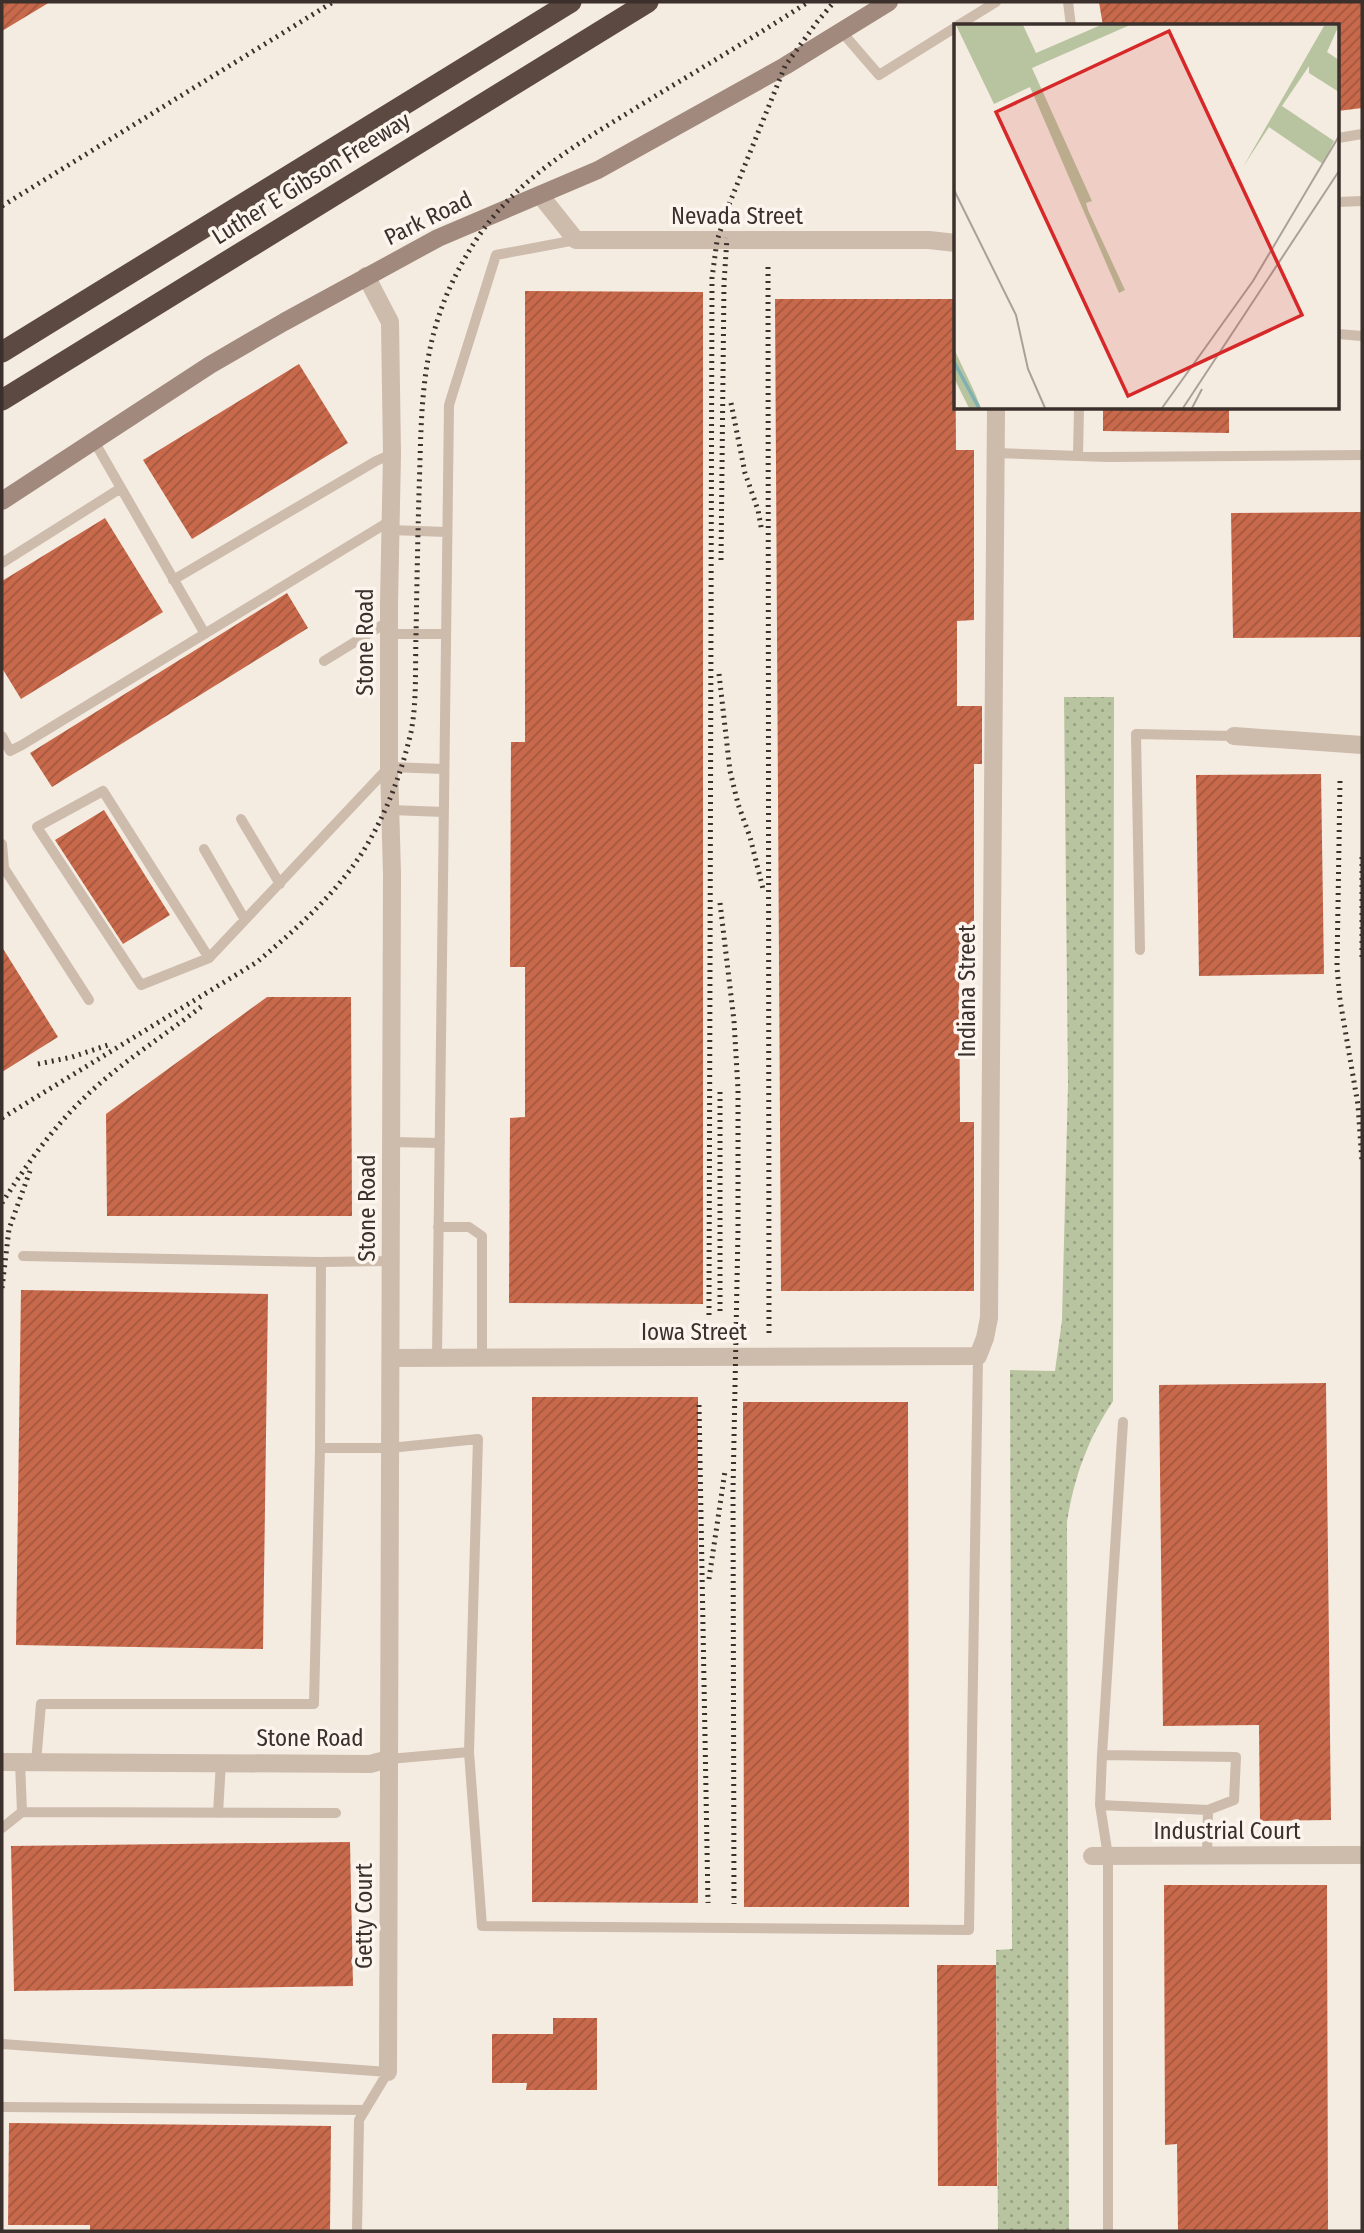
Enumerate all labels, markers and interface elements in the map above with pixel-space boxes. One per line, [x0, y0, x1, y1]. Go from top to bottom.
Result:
inset map [954, 24, 1340, 410]
street label: Luther E Gibson Freeway [207, 105, 416, 250]
street label: Park Road [380, 185, 476, 251]
street label: Nevada Street [671, 202, 803, 230]
street label: Stone Road [351, 588, 379, 696]
street label: Indiana Street [953, 924, 981, 1057]
street label: Stone Road [353, 1154, 381, 1262]
street label: Iowa Street [641, 1318, 748, 1346]
street label: Stone Road [256, 1724, 364, 1752]
street label: Industrial Court [1153, 1817, 1301, 1845]
street label: Getty Court [350, 1862, 378, 1969]

